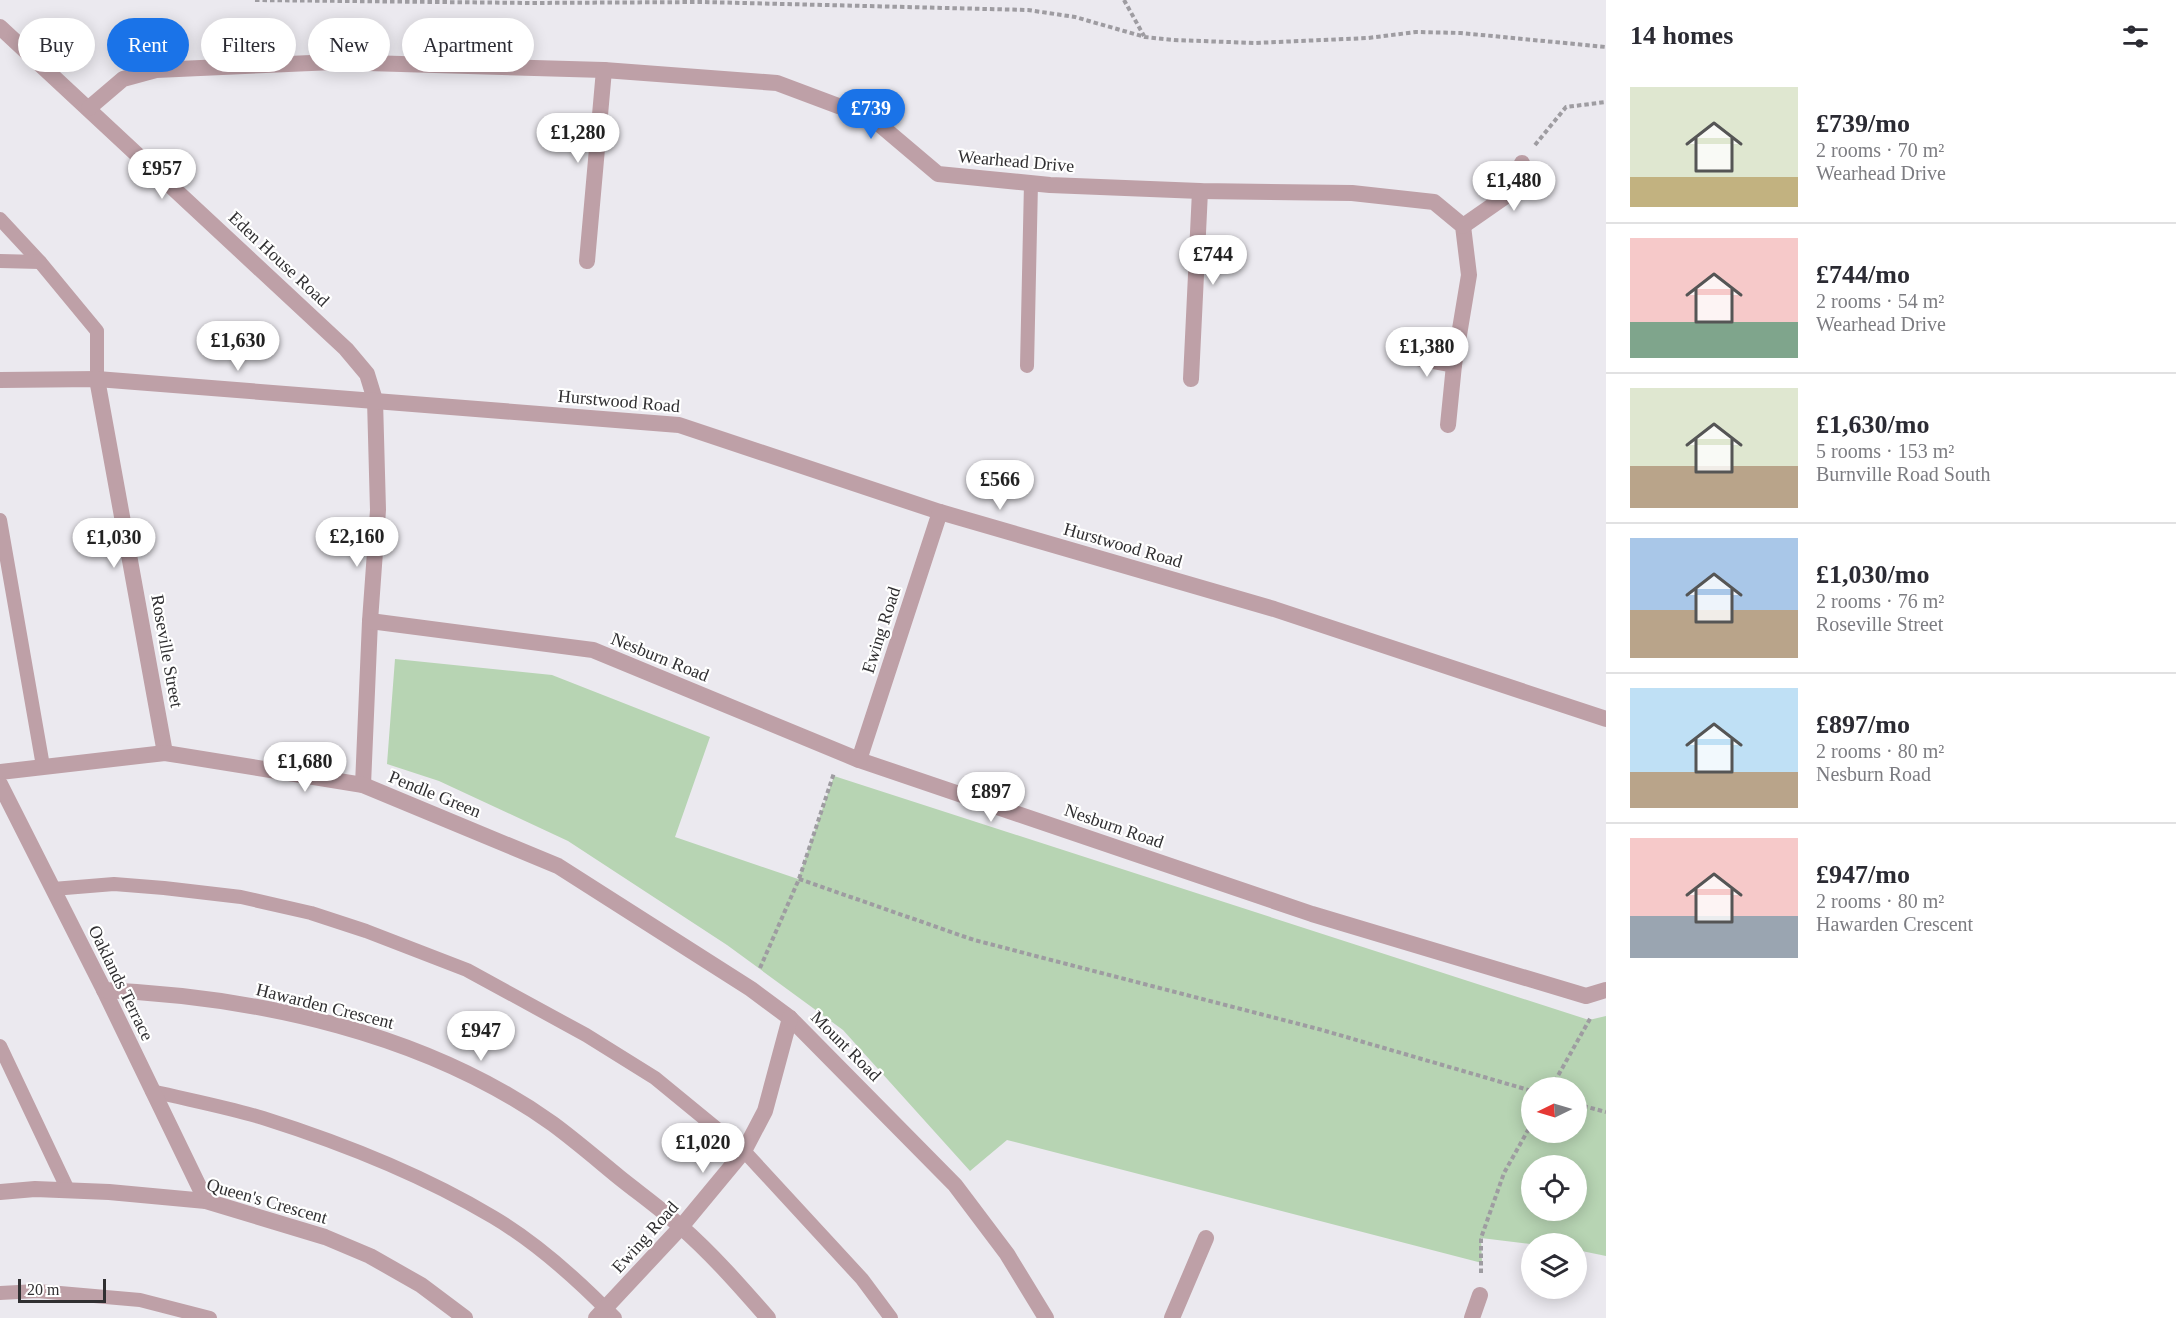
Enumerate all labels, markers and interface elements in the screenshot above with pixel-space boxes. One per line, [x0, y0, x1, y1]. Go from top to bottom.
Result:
chip: Buy [18, 18, 95, 72]
chip: Rent [107, 18, 189, 72]
chip: Filters [201, 18, 296, 72]
chip: New [308, 18, 390, 72]
chip: Apartment [402, 18, 534, 72]
icon: filters [2119, 20, 2152, 53]
text: 14 homes [1630, 21, 1733, 50]
pin: £739 [835, 89, 907, 140]
text: £739 [851, 97, 891, 119]
text: £739/mo [1816, 109, 1910, 138]
icon: home [1678, 111, 1750, 183]
pin: £1,280 [529, 113, 627, 164]
text: £1,280 [551, 121, 606, 143]
text: 2 rooms · 70 m² [1816, 139, 1944, 161]
street label: Wearhead Drive [957, 146, 1075, 176]
pin: £957 [126, 149, 198, 200]
text: £957 [142, 157, 182, 179]
pin: £1,480 [1465, 161, 1563, 212]
text: Wearhead Drive [1816, 162, 1946, 184]
text: £1,480 [1487, 169, 1542, 191]
street label: Eden House Road [225, 207, 333, 311]
pin: £744 [1177, 235, 1249, 286]
text: £744 [1193, 243, 1233, 265]
text: £744/mo [1816, 260, 1910, 289]
icon: home [1678, 262, 1750, 334]
text: 2 rooms · 54 m² [1816, 290, 1944, 312]
text: Wearhead Drive [1816, 313, 1946, 335]
pin: £1,630 [189, 321, 287, 372]
pin: £1,380 [1378, 327, 1476, 378]
text: £1,630 [211, 329, 266, 351]
text: £1,380 [1400, 335, 1455, 357]
street label: Hurstwood Road [557, 386, 681, 416]
text: £1,630/mo [1816, 410, 1929, 439]
icon: home [1678, 412, 1750, 484]
text: 5 rooms · 153 m² [1816, 440, 1954, 462]
pin: £566 [964, 460, 1036, 511]
text: Burnville Road South [1816, 463, 1990, 485]
text: £566 [980, 468, 1020, 490]
pin: £2,160 [308, 517, 406, 568]
pin: £1,030 [65, 518, 163, 569]
street label: Hurstwood Road [1061, 519, 1185, 571]
text: £2,160 [330, 525, 385, 547]
text: £1,030 [87, 526, 142, 548]
text: £1,030/mo [1816, 560, 1929, 589]
icon: home [1678, 562, 1750, 634]
street label: Ewing Road [858, 584, 904, 676]
text: 2 rooms · 76 m² [1816, 590, 1944, 612]
street label: Roseville Street [147, 593, 187, 709]
text: Roseville Street [1816, 613, 1943, 635]
street label: Nesburn Road [608, 628, 712, 686]
text: £897/mo [1816, 710, 1910, 739]
icon: home [1678, 712, 1750, 784]
text: 2 rooms · 80 m² [1816, 740, 1944, 762]
pin: £1,680 [256, 742, 354, 793]
text: £1,680 [278, 750, 333, 772]
text: Nesburn Road [1816, 763, 1931, 785]
street label: Pendle Green [386, 766, 484, 822]
pin: £897 [955, 772, 1027, 823]
text: £897 [971, 780, 1011, 802]
street label: Nesburn Road [1062, 800, 1166, 852]
text: £947/mo [1816, 860, 1910, 889]
icon: home [1678, 862, 1750, 934]
text: 2 rooms · 80 m² [1816, 890, 1944, 912]
text: Hawarden Crescent [1816, 913, 1973, 935]
street label: Oaklands Terrace [84, 922, 158, 1044]
street label: Hawarden Crescent [254, 979, 396, 1033]
street label: Mount Road [807, 1007, 885, 1085]
pin: £947 [445, 1011, 517, 1062]
text: £947 [461, 1019, 501, 1041]
north arrow [1521, 1077, 1587, 1143]
map controls [1521, 1077, 1587, 1299]
pin: £1,020 [654, 1123, 752, 1174]
text: £1,020 [676, 1131, 731, 1153]
button: locate [1521, 1155, 1587, 1221]
street label: Queen's Crescent [204, 1174, 330, 1228]
street label: Ewing Road [608, 1197, 682, 1277]
button: layers [1521, 1233, 1587, 1299]
scale bar [18, 1276, 106, 1304]
text: 20 m [27, 1281, 59, 1298]

